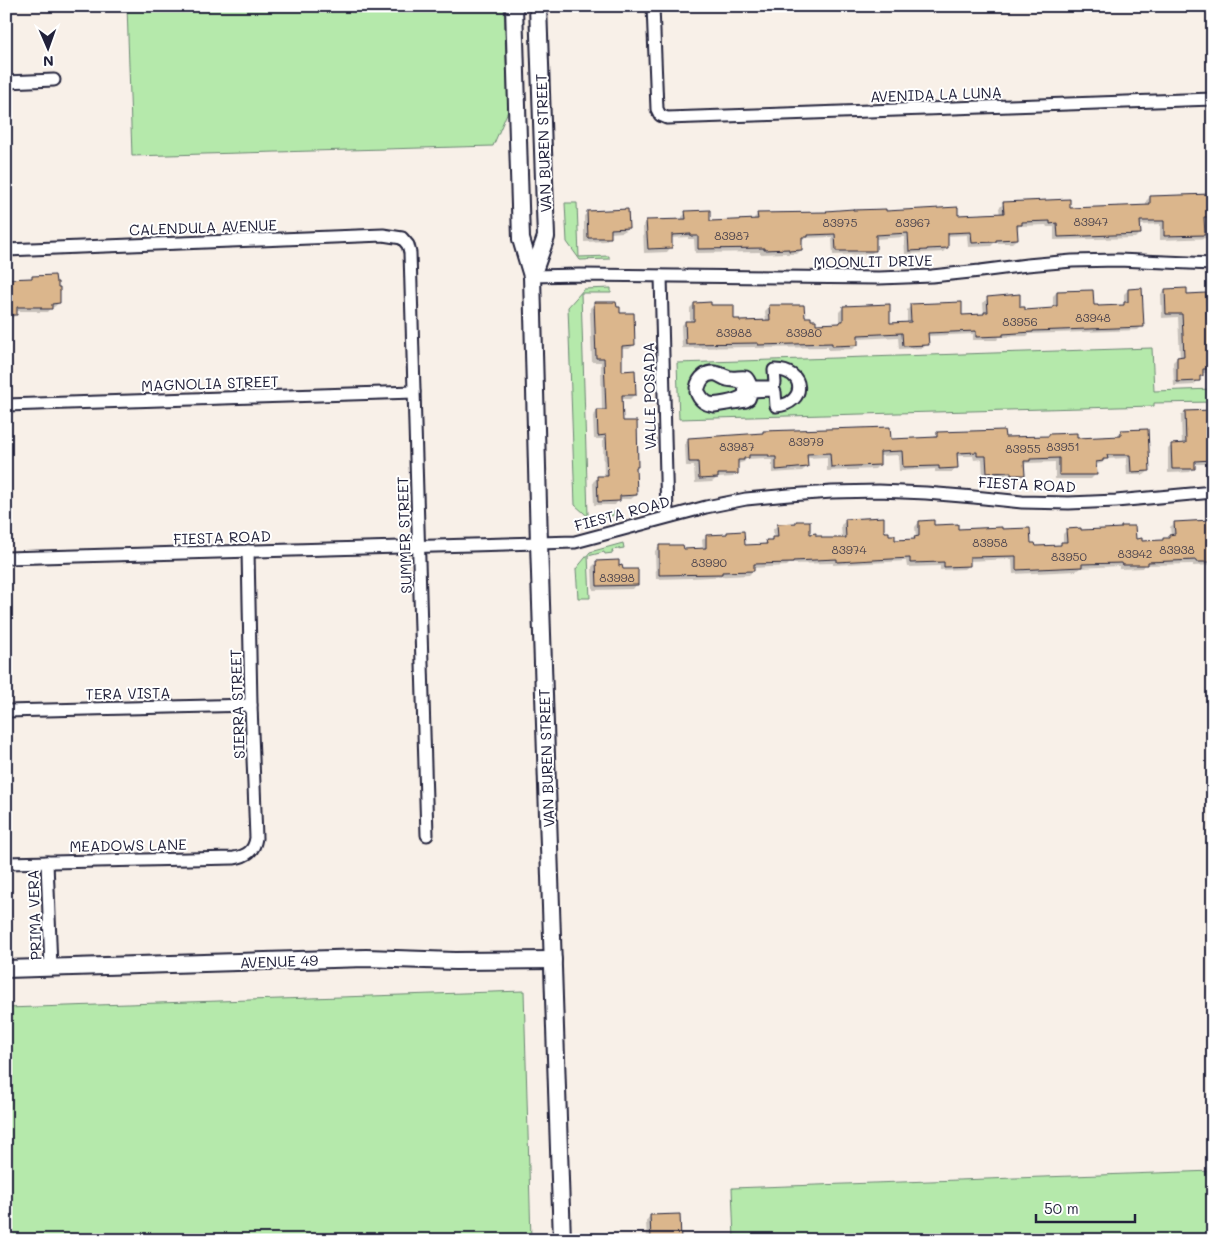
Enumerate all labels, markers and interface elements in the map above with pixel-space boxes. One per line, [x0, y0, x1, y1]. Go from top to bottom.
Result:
north arrow [22, 22, 72, 72]
text: N [43, 52, 54, 71]
street label: VAN BUREN STREET [531, 73, 555, 213]
street label: AVENIDA LA LUNA [870, 82, 1002, 106]
house number: 83947 [1073, 213, 1109, 229]
street label: CALENDULA AVENUE [129, 214, 278, 240]
house number: 83975 [822, 214, 858, 230]
house number: 83967 [895, 214, 931, 230]
house number: 83987 [714, 227, 750, 243]
street label: MOONLIT DRIVE [813, 250, 933, 272]
house number: 83948 [1075, 309, 1111, 325]
house number: 83956 [1002, 313, 1038, 329]
house number: 83988 [716, 324, 752, 340]
house number: 83980 [786, 324, 823, 340]
street label: VALLE POSADA [638, 342, 660, 450]
street label: MAGNOLIA STREET [141, 371, 279, 395]
house number: 83979 [788, 433, 824, 449]
house number: 83987 [719, 438, 755, 454]
house number: 83951 [1046, 438, 1080, 454]
house number: 83955 [1005, 440, 1041, 456]
street label: FIESTA ROAD [978, 471, 1076, 497]
street label: SUMMER STREET [392, 476, 416, 594]
street label: FIESTA ROAD [572, 491, 672, 535]
street label: FIESTA ROAD [173, 525, 271, 549]
house number: 83958 [972, 534, 1008, 550]
house number: 83974 [831, 541, 867, 557]
house number: 83938 [1159, 541, 1195, 557]
house number: 83942 [1117, 545, 1153, 561]
house number: 83950 [1051, 548, 1087, 564]
house number: 83990 [691, 554, 728, 570]
house number: 83998 [599, 569, 635, 585]
street label: SIERRA STREET [225, 649, 249, 759]
street label: TERA VISTA [85, 682, 171, 704]
street label: VAN BUREN STREET [534, 688, 558, 828]
street label: MEADOWS LANE [69, 834, 187, 856]
street label: PRIMA VERA [22, 869, 46, 961]
street label: AVENUE 49 [239, 950, 319, 972]
scale bar [1036, 1191, 1135, 1223]
text: 50 m [1044, 1198, 1079, 1218]

